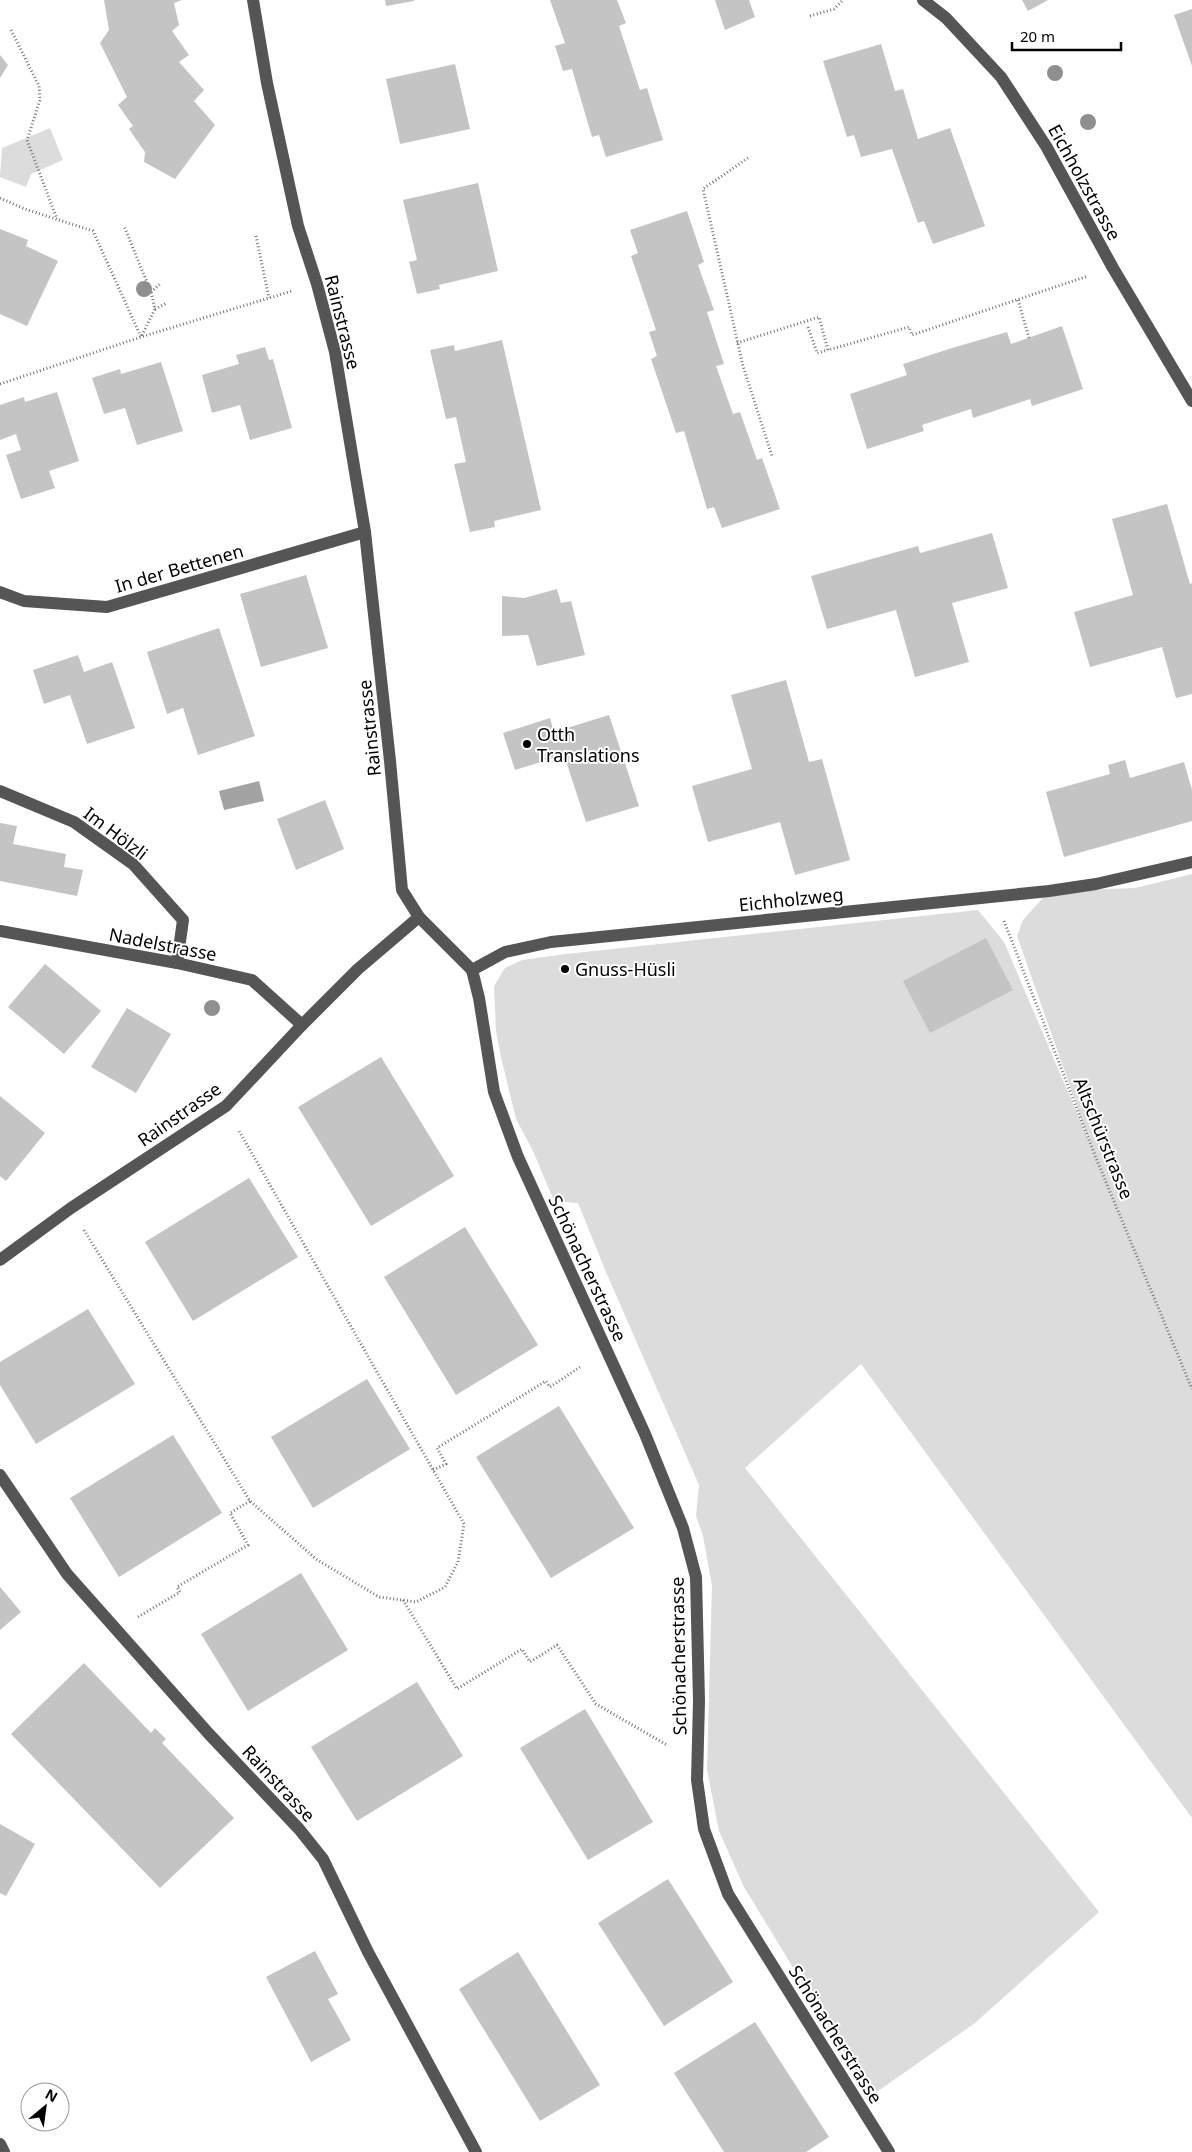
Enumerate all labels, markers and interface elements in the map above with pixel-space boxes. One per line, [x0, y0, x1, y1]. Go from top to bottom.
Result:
scale bar [1012, 20, 1121, 52]
text: 20 m [1020, 26, 1055, 46]
street label: Eichholzstrasse [1043, 120, 1127, 244]
street label: Rainstrasse [320, 272, 366, 372]
street label: In der Bettenen [112, 538, 246, 598]
street label: Rainstrasse [352, 679, 386, 777]
place label: Otth Translations [537, 722, 640, 767]
marker: Otth Translations [521, 738, 533, 750]
street label: Im Hölzli [79, 801, 153, 865]
street label: Eichholzweg [738, 882, 844, 916]
street label: Nadelstrasse [107, 922, 219, 966]
place label: Gnuss-Hüsli [575, 957, 676, 981]
marker: Gnuss-Hüsli [559, 963, 571, 975]
street label: Altschürstrasse [1069, 1074, 1139, 1202]
street label: Rainstrasse [132, 1076, 226, 1152]
street label: Schönacherstrasse [544, 1191, 632, 1345]
street label: Schönacherstrasse [665, 1576, 691, 1736]
street label: Rainstrasse [237, 1739, 321, 1827]
street label: Schönacherstrasse [784, 1960, 888, 2108]
north arrow [20, 2082, 70, 2132]
text: N [42, 2084, 61, 2106]

